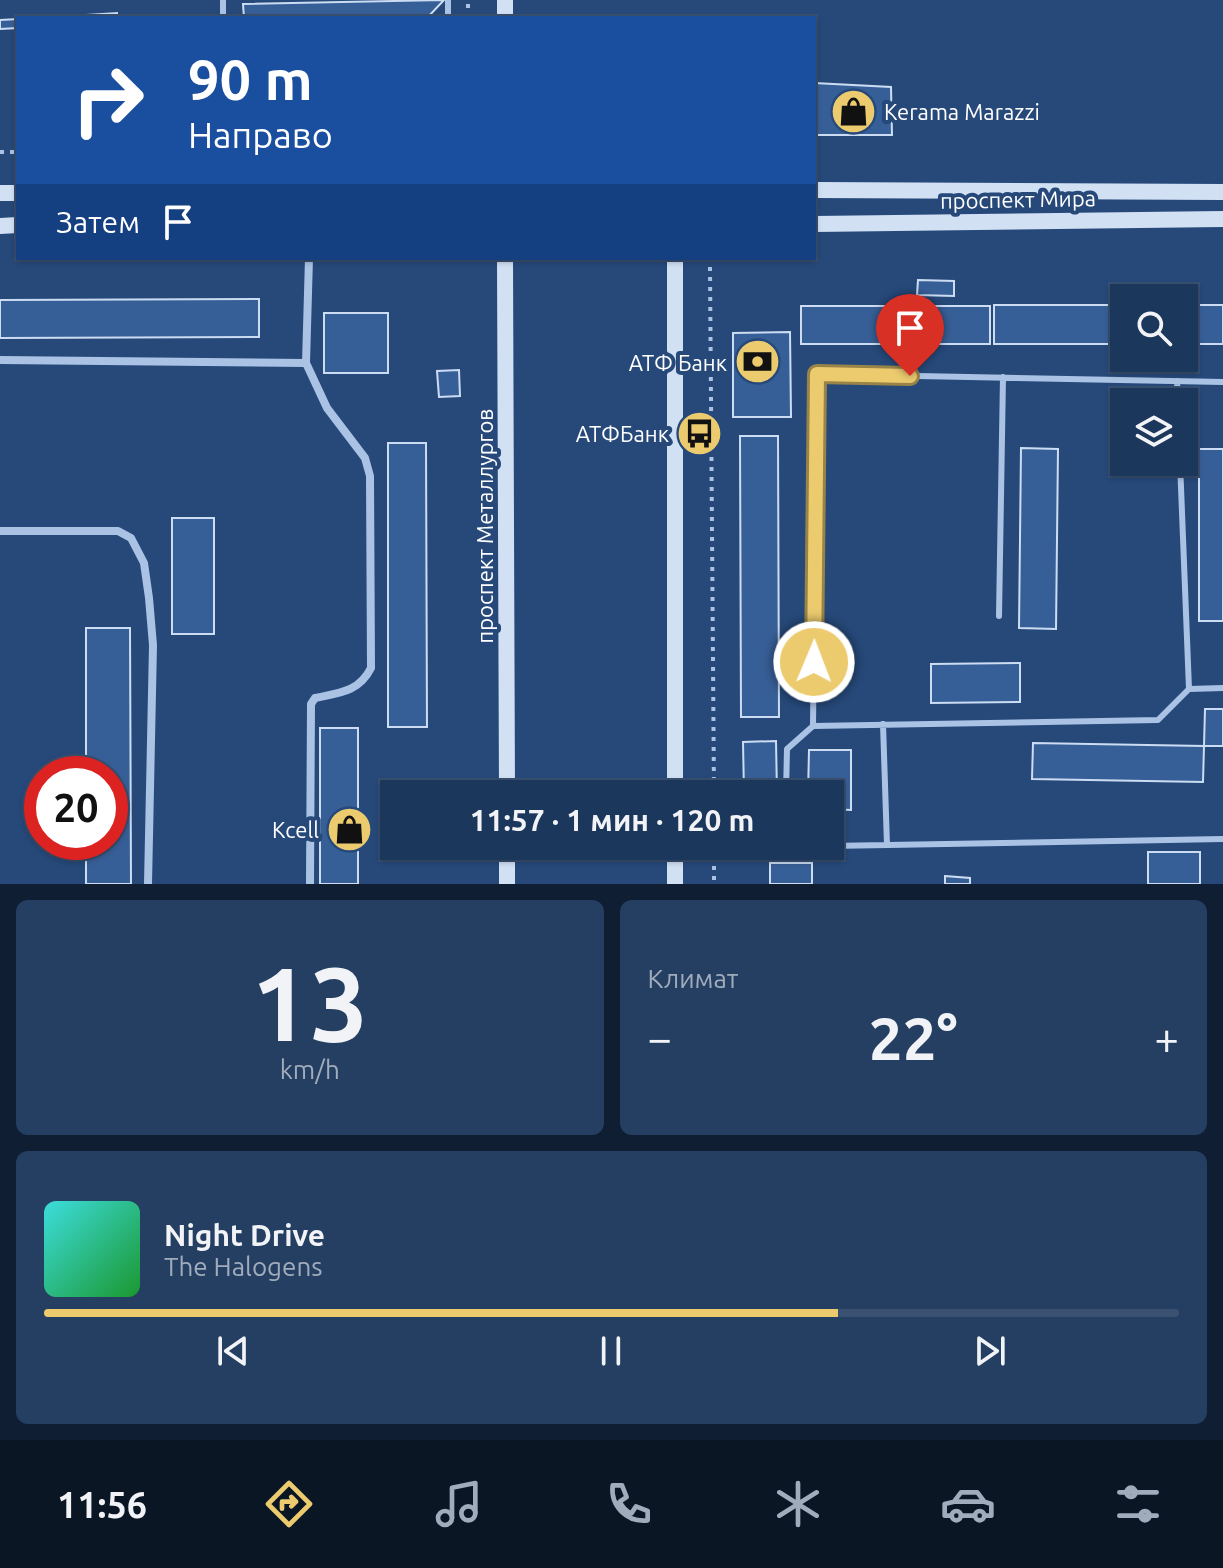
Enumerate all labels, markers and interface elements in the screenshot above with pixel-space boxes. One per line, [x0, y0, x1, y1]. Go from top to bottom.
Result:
icon: right [56, 48, 160, 152]
text: 90 m [188, 48, 313, 111]
shop icon: Kerama Marazzi [829, 87, 877, 135]
place label: Kerama Marazzi [884, 99, 1040, 124]
text: Направо [188, 114, 333, 155]
street label: проспект Мира [940, 185, 1096, 213]
icon: arrive [156, 200, 200, 244]
text: Затем [56, 205, 140, 239]
map controls [1110, 284, 1198, 476]
button: search [1110, 284, 1198, 372]
pin [876, 294, 944, 376]
icon: arrive [888, 306, 932, 350]
bank icon: АТФ Банк [734, 338, 782, 386]
place label: АТФ Банк [629, 350, 727, 375]
button: layers [1110, 388, 1198, 476]
street label: проспект Металлургов [472, 409, 497, 643]
bus stop icon: АТФБанк [676, 409, 724, 457]
place label: АТФБанк [576, 421, 669, 446]
position arrow [772, 620, 856, 704]
speed limit sign: 20 [24, 756, 128, 860]
text: 11:57 · 1 мин · 120 m [470, 803, 754, 837]
shop icon: Kcell [326, 805, 374, 853]
place label: Kcell [272, 817, 319, 842]
text: 13 [251, 944, 368, 1061]
text: Климат [648, 964, 738, 993]
text: 22° [869, 1004, 958, 1071]
text: − [648, 1013, 672, 1062]
text: + [1154, 1013, 1179, 1062]
text: km/h [280, 1055, 340, 1084]
text: Night Drive [164, 1218, 325, 1252]
text: The Halogens [164, 1252, 323, 1281]
icon: previous [211, 1329, 255, 1373]
icon: pause [589, 1329, 633, 1373]
icon: next [968, 1329, 1012, 1373]
icon: directions [261, 1476, 317, 1532]
icon: music [431, 1476, 487, 1532]
icon: phone [601, 1476, 657, 1532]
icon: climate [770, 1476, 826, 1532]
icon: car [940, 1476, 996, 1532]
icon: filters [1110, 1476, 1166, 1532]
text: 11:56 [57, 1484, 147, 1525]

